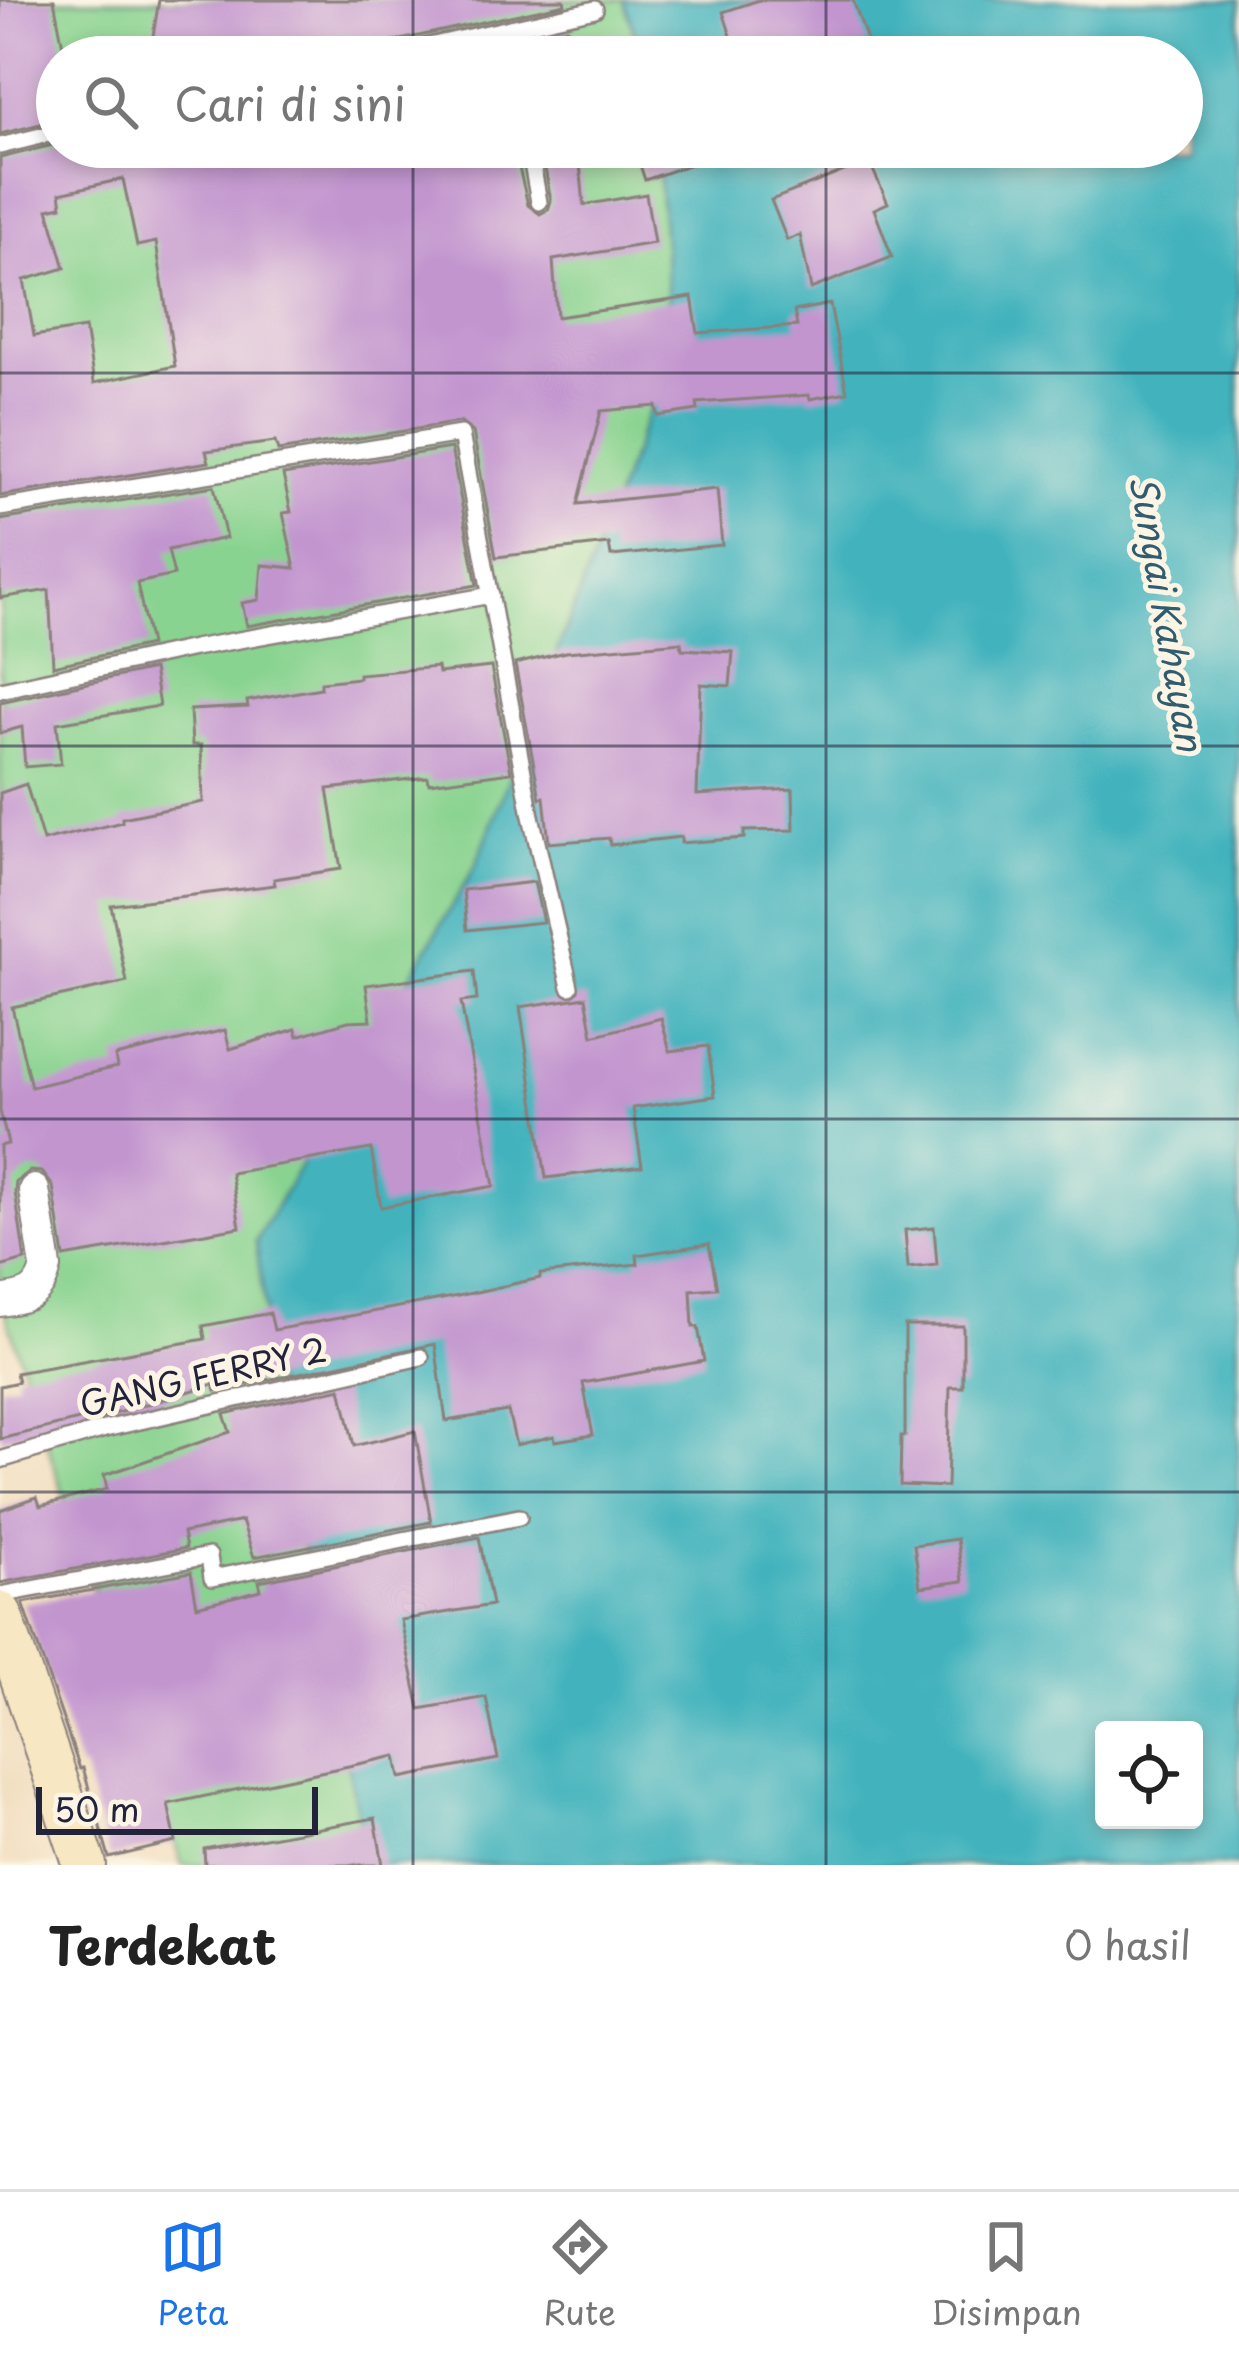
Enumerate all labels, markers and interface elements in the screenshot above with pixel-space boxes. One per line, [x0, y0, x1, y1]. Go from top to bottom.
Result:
search box [36, 36, 1203, 168]
text: Cari di sini [174, 68, 406, 136]
icon: search [78, 69, 144, 135]
water label: Sungai Kahayan [1117, 470, 1219, 756]
street label: GANG FERRY 2 [74, 1322, 331, 1428]
map controls [1095, 1721, 1203, 1829]
button: locate [1095, 1721, 1203, 1829]
scale bar [36, 1781, 318, 1834]
text: 50 m [54, 1783, 140, 1833]
text: Terdekat [48, 1905, 277, 1982]
text: 0 hasil [1064, 1914, 1191, 1973]
tab: Peta [157, 2214, 228, 2336]
tab: Rute [543, 2214, 616, 2336]
tab: Disimpan [931, 2214, 1082, 2336]

